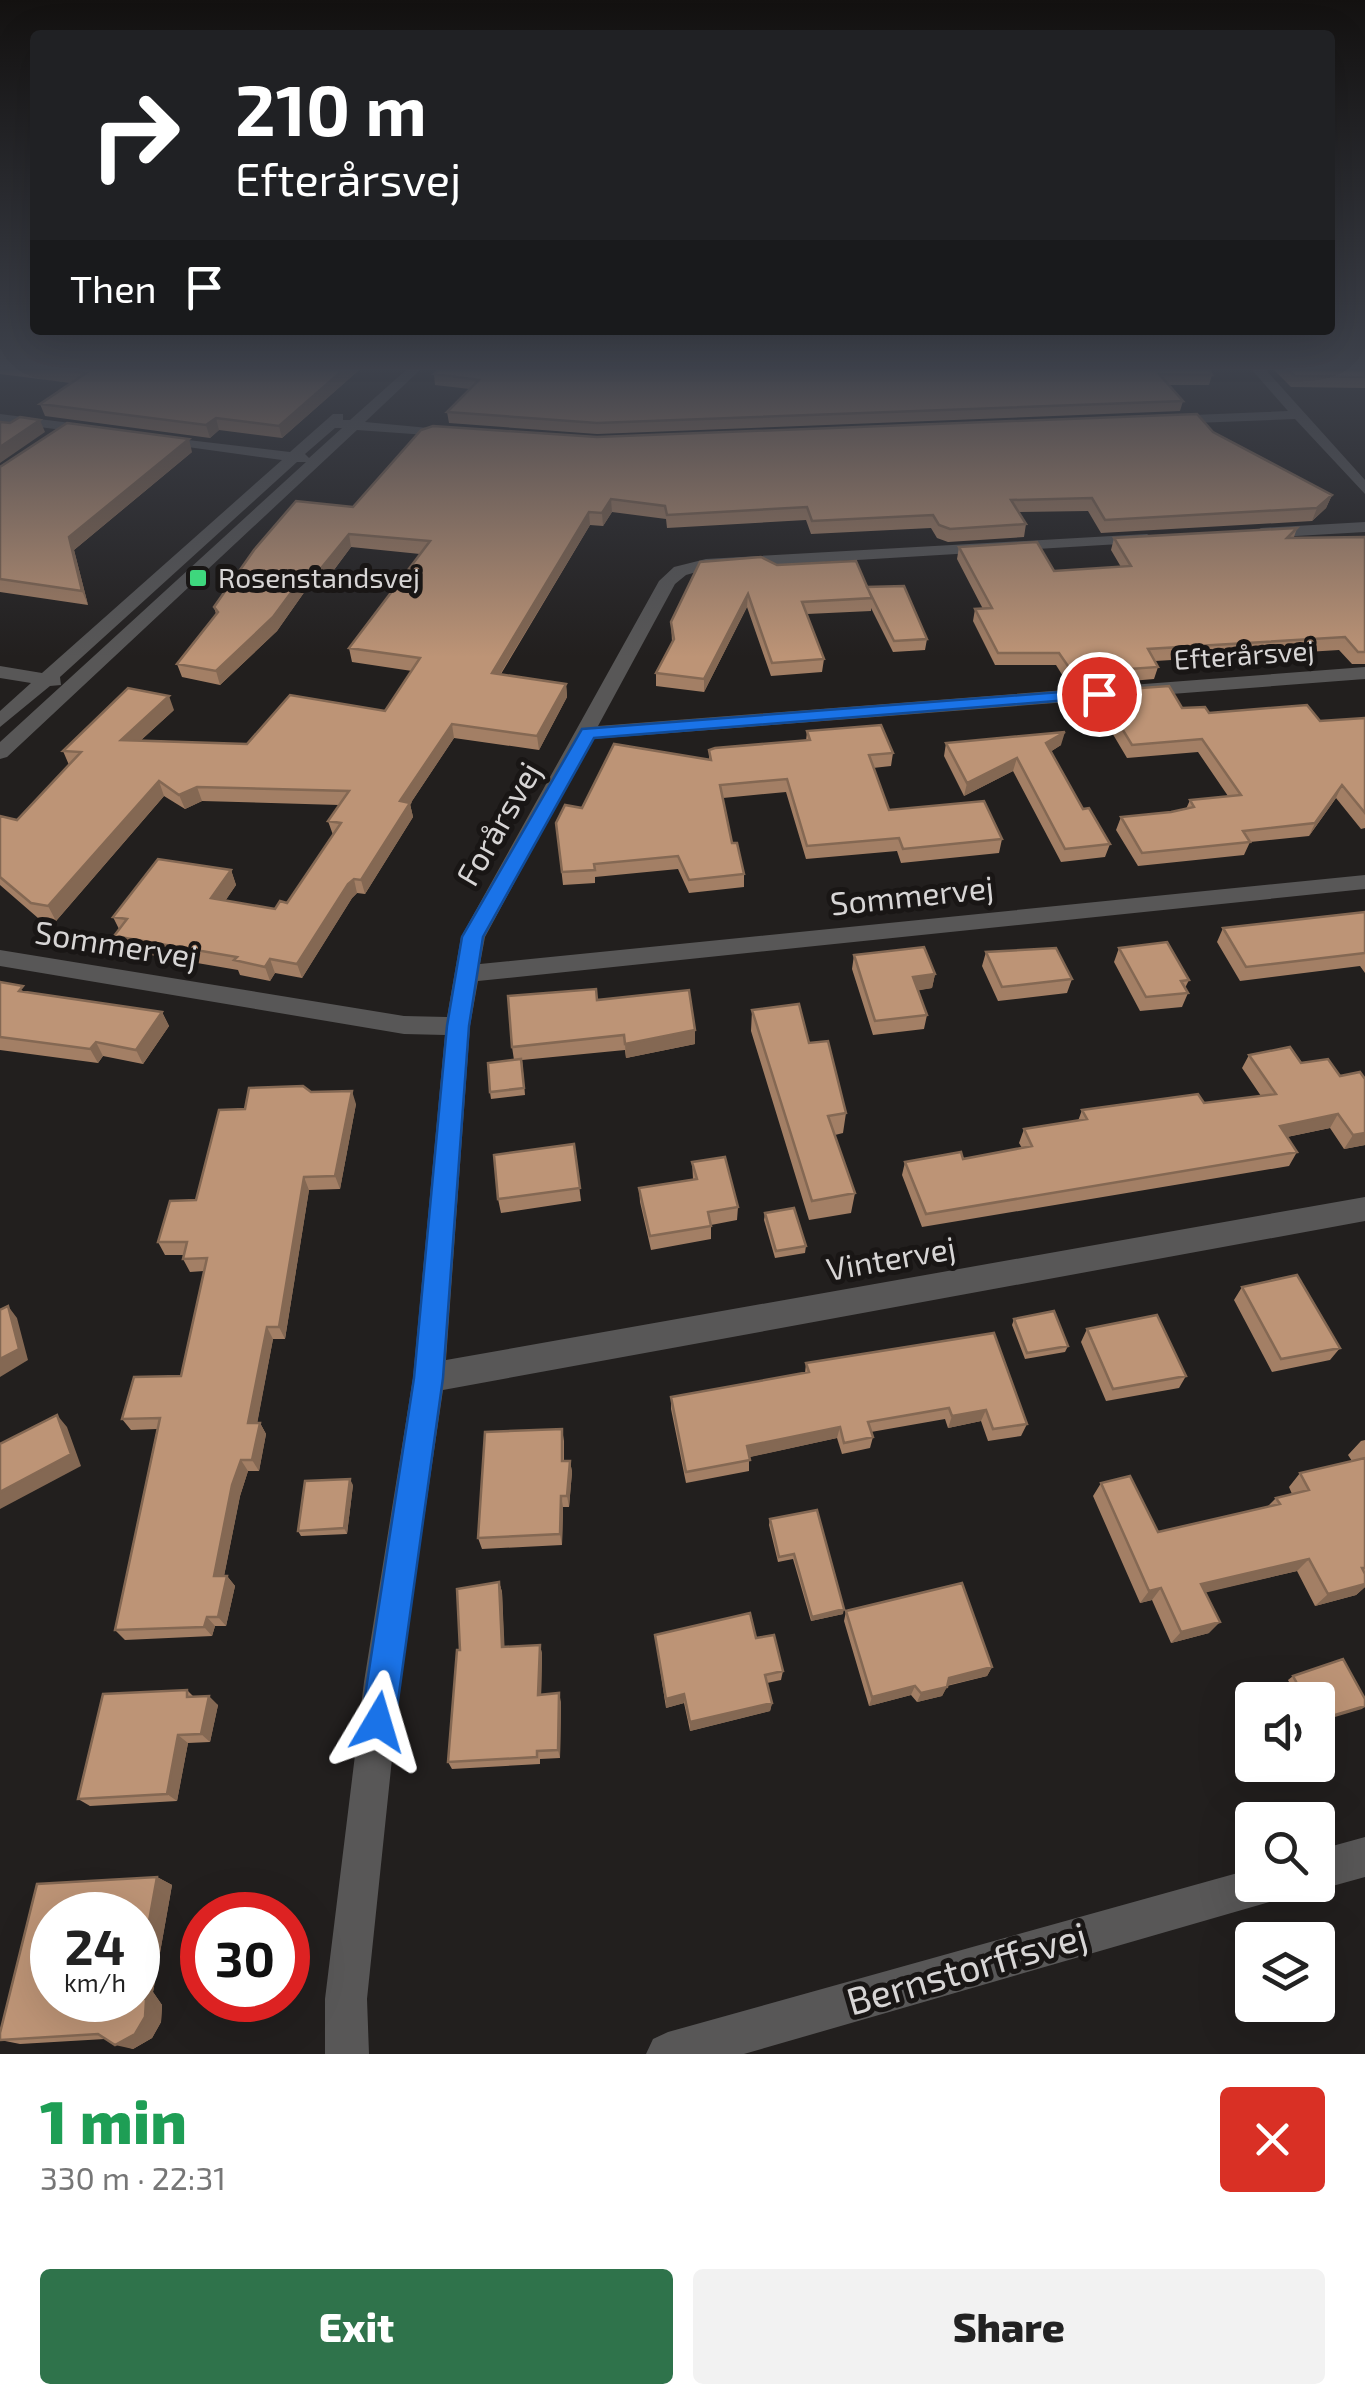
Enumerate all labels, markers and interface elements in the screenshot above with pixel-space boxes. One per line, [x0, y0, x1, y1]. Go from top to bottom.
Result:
text: 210 m [235, 66, 427, 150]
icon: right [70, 70, 200, 200]
text: Efterårsvej [235, 151, 461, 205]
icon: arrive [177, 260, 232, 315]
text: Then [70, 265, 157, 311]
place label: Rosenstandsvej [218, 560, 420, 594]
marker: Rosenstandsvej [187, 567, 209, 589]
street label: Efterårsvej [1173, 632, 1315, 676]
pin [1057, 652, 1142, 737]
icon: arrive [1072, 667, 1127, 722]
street label: Forårsvej [447, 754, 549, 892]
street label: Sommervej [828, 867, 996, 922]
street label: Sommervej [32, 911, 200, 976]
street label: Vintervej [823, 1227, 958, 1288]
position arrow [326, 1670, 430, 1774]
map controls [1235, 1682, 1335, 2022]
button: sound [1235, 1682, 1335, 1782]
button: search [1235, 1802, 1335, 1902]
speed limit sign: 30 [180, 1892, 310, 2022]
street label: Bernstorffsvej [841, 1911, 1092, 2023]
text: 24 [65, 1915, 125, 1975]
button: layers [1235, 1922, 1335, 2022]
text: km/h [64, 1967, 126, 1997]
text: 1 min [40, 2084, 187, 2156]
button: close [1220, 2087, 1325, 2192]
text: 330 m · 22:31 [40, 2158, 226, 2196]
button: Exit [40, 2269, 673, 2384]
button: Share [693, 2269, 1325, 2384]

